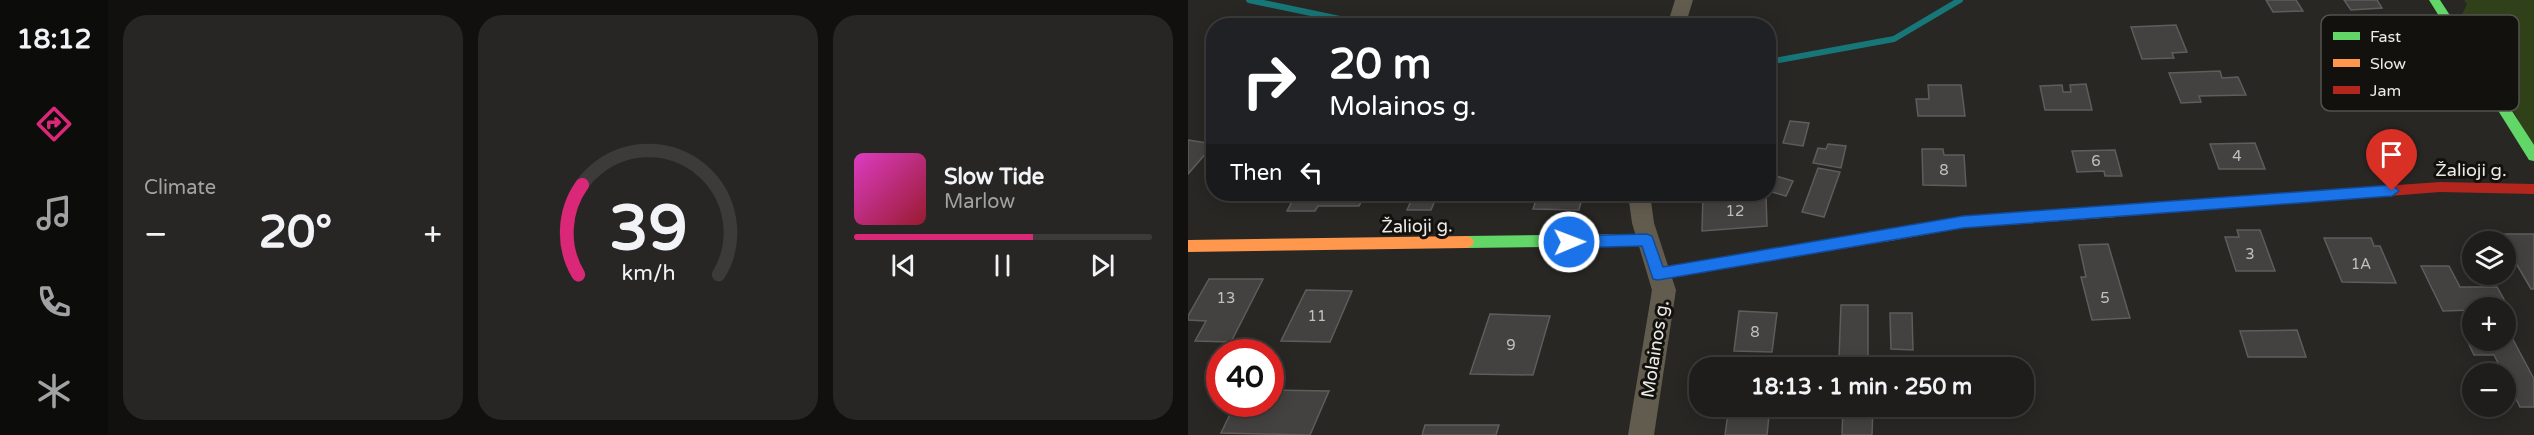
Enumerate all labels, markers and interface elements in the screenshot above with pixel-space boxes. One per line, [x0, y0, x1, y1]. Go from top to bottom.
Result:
legend [2321, 15, 2519, 111]
text: 18:12 [17, 23, 91, 56]
text: Fast [2370, 27, 2401, 47]
text: 20 m [1329, 39, 1431, 90]
icon: right [1230, 42, 1308, 120]
text: Slow [2370, 54, 2406, 74]
text: Jam [2370, 81, 2401, 101]
text: Molainos g. [1329, 90, 1477, 123]
icon: directions [33, 103, 75, 145]
pin [2366, 129, 2417, 191]
icon: arrive [2375, 138, 2408, 171]
house number: 4 [2232, 147, 2242, 165]
house number: 6 [2091, 152, 2101, 170]
icon: left [1295, 156, 1328, 189]
street label: Žalioji g. [2435, 159, 2507, 181]
text: Then [1230, 160, 1283, 186]
house number: 8 [1939, 161, 1949, 179]
text: Slow Tide [944, 164, 1044, 190]
text: Climate [144, 176, 216, 200]
text: Marlow [944, 190, 1015, 214]
icon: music [33, 192, 75, 234]
text: 39 [609, 192, 687, 267]
house number: 12 [1726, 202, 1744, 220]
text: 20° [259, 206, 332, 260]
position arrow [1537, 210, 1601, 274]
street label: Žalioji g. [1381, 214, 1453, 238]
text: − [144, 215, 168, 254]
text: + [423, 215, 442, 254]
map controls [2462, 231, 2516, 417]
button: layers [2462, 231, 2516, 285]
house number: 3 [2245, 245, 2255, 263]
icon: previous [887, 249, 920, 282]
icon: pause [986, 249, 1019, 282]
icon: next [1086, 249, 1119, 282]
house number: 1A [2351, 255, 2371, 273]
text: km/h [621, 260, 675, 286]
icon: phone [33, 281, 75, 323]
house number: 13 [1217, 289, 1235, 307]
house number: 5 [2100, 289, 2110, 307]
button: + [2462, 297, 2516, 351]
street label: Molainos g. [1636, 299, 1674, 399]
house number: 11 [1308, 307, 1326, 325]
house number: 8 [1750, 323, 1760, 341]
house number: 9 [1506, 336, 1516, 354]
speed limit sign: 40 [1206, 339, 1284, 417]
button: − [2462, 363, 2516, 417]
icon: climate [33, 370, 75, 412]
text: 18:13 · 1 min · 250 m [1751, 374, 1972, 400]

